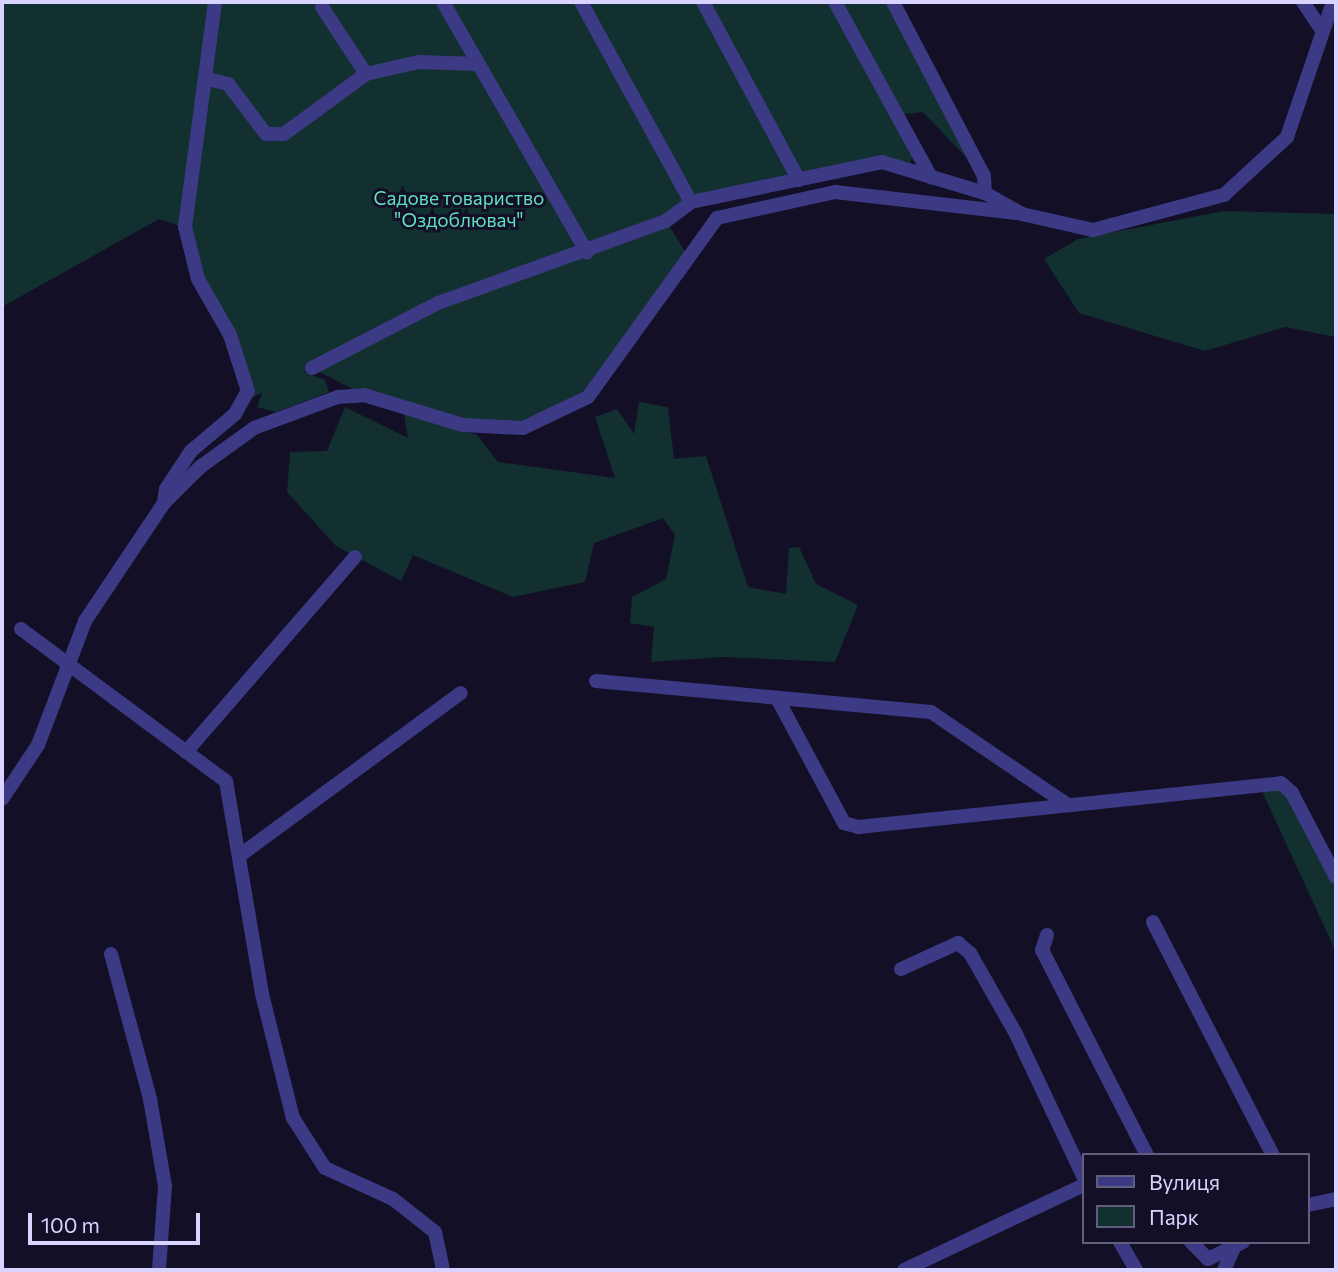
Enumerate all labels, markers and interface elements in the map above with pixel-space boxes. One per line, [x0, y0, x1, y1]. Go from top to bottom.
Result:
park label: Садове товариство "Оздоблювач" [374, 187, 544, 231]
legend [1082, 1153, 1310, 1244]
text: Вулиця [1149, 1169, 1220, 1194]
scale bar [32, 1198, 203, 1242]
text: Парк [1149, 1204, 1199, 1229]
text: 100 m [41, 1212, 100, 1237]

